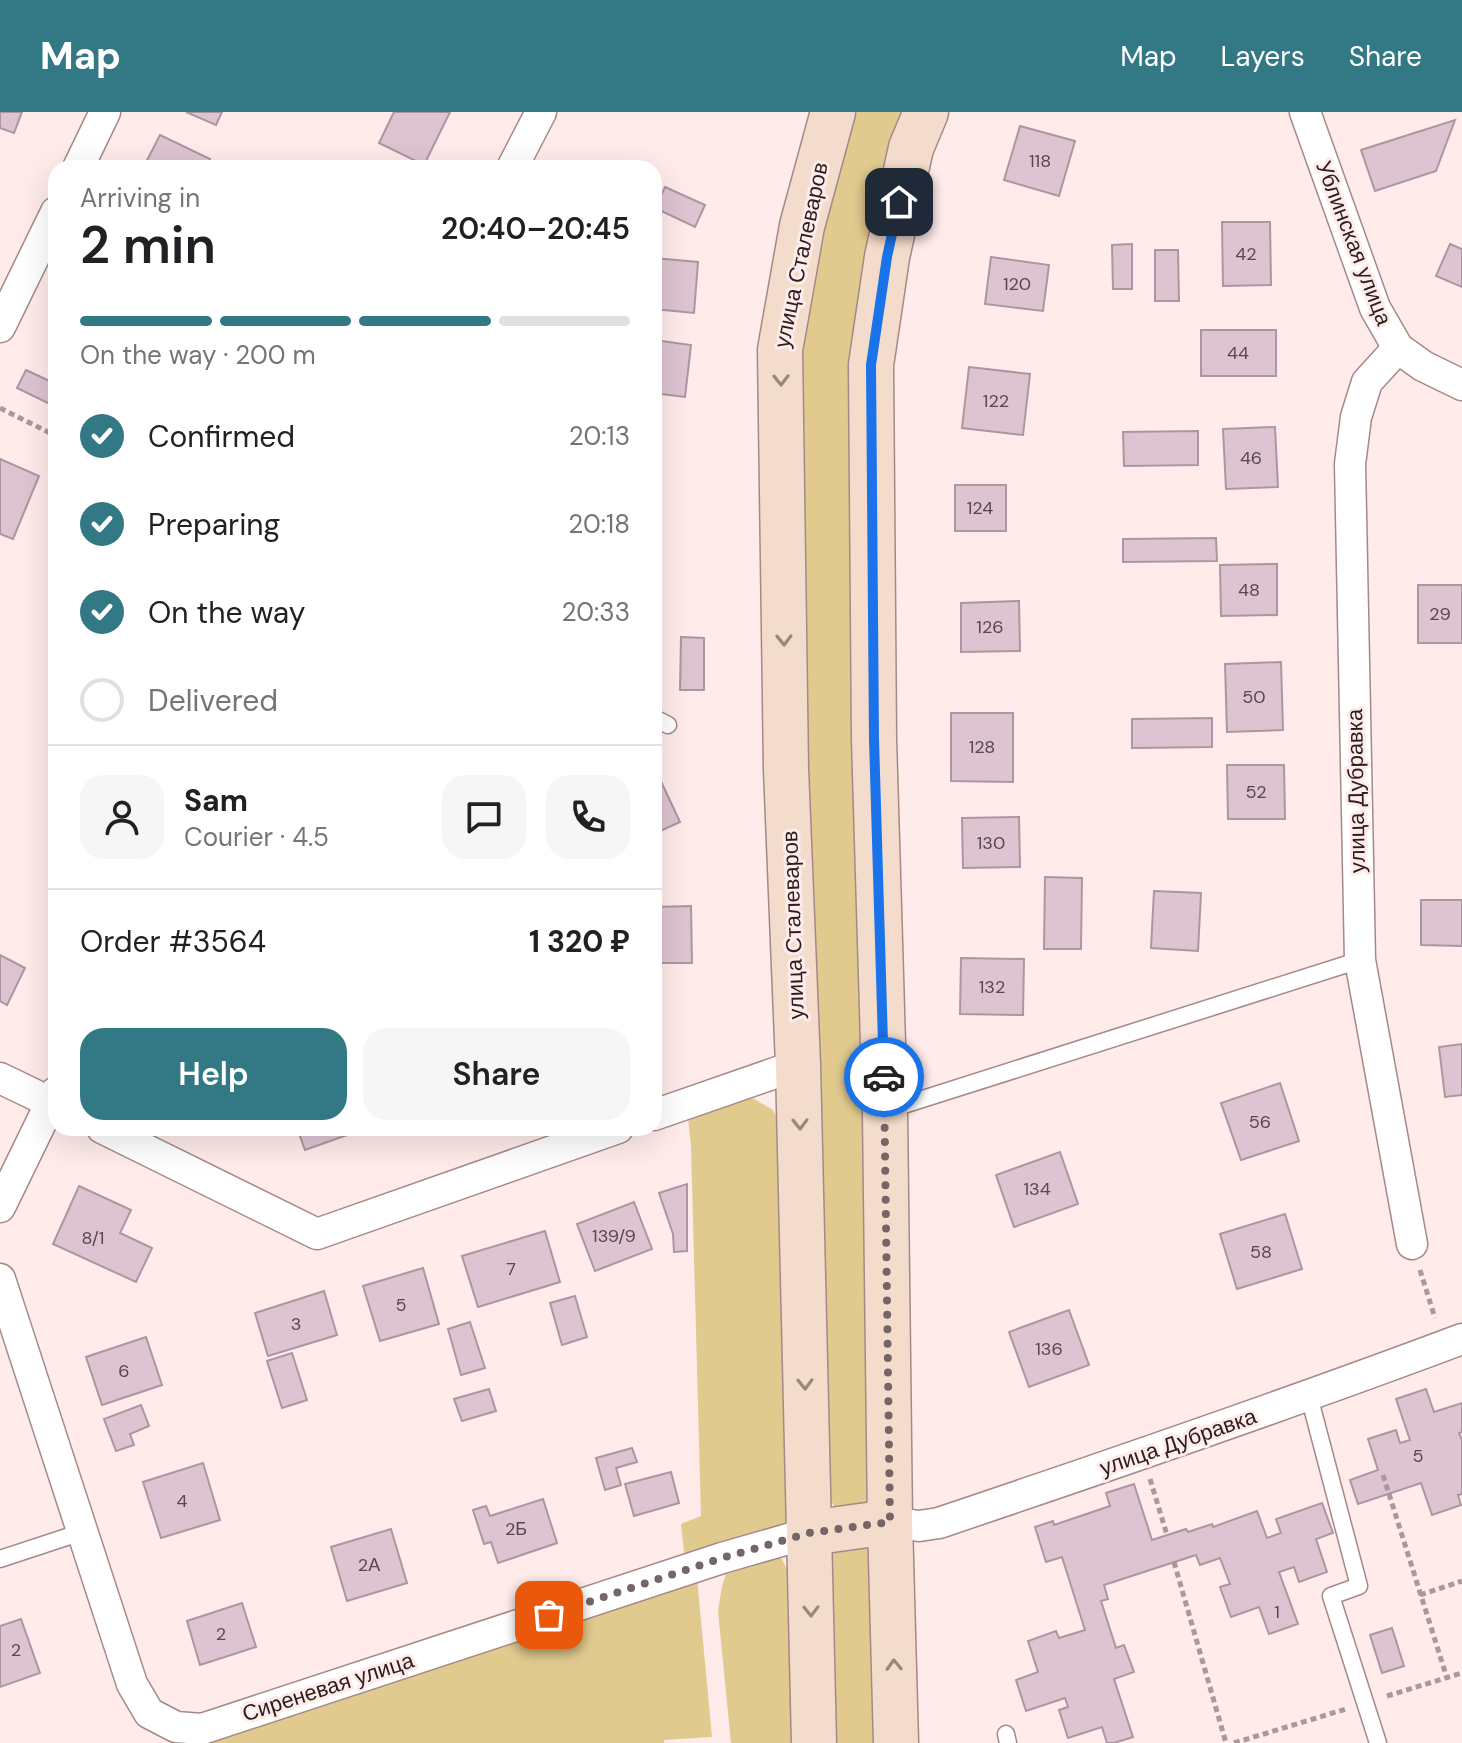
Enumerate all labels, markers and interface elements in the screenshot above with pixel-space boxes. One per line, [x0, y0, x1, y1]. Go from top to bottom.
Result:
text: Map [40, 31, 121, 81]
text: Map [1120, 38, 1177, 75]
text: Layers [1221, 38, 1305, 75]
text: Share [1349, 38, 1422, 75]
house number: 118 [1029, 149, 1051, 173]
street label: Ублинская улица [1309, 157, 1399, 330]
street label: улица Сталеваров [767, 159, 835, 351]
pin [865, 168, 933, 236]
icon: home [877, 180, 921, 224]
text: Arriving in [80, 181, 200, 215]
text: 20:40–20:45 [441, 209, 630, 248]
text: 2 min [80, 211, 216, 279]
house number: 42 [1235, 242, 1257, 266]
house number: 120 [1003, 272, 1031, 296]
text: On the way · 200 m [80, 338, 316, 372]
house number: 44 [1227, 341, 1249, 365]
one-way arrow [772, 374, 789, 387]
house number: 122 [983, 389, 1009, 413]
icon: check [80, 414, 124, 458]
text: Confirmed [148, 417, 295, 456]
text: 20:13 [569, 419, 630, 453]
house number: 46 [1240, 446, 1262, 470]
house number: 124 [967, 496, 993, 520]
icon: check [80, 502, 124, 546]
text: Preparing [148, 505, 280, 544]
text: 20:18 [568, 507, 630, 541]
house number: 48 [1238, 578, 1260, 602]
icon: check [80, 590, 124, 634]
text: On the way [148, 593, 305, 632]
text: 20:33 [562, 595, 630, 629]
house number: 29 [1429, 602, 1451, 626]
house number: 126 [976, 615, 1004, 639]
one-way arrow [776, 634, 793, 647]
text: Delivered [148, 681, 278, 720]
house number: 50 [1242, 685, 1266, 709]
street label: улица Дубравка [1340, 708, 1372, 873]
house number: 128 [969, 735, 995, 759]
button: person [80, 775, 164, 859]
button: chat [442, 775, 526, 859]
button: phone [546, 775, 630, 859]
house number: 52 [1245, 780, 1267, 804]
text: Sam [184, 781, 248, 820]
text: Courier · 4.5 [184, 820, 329, 854]
street label: улица Сталеваров [775, 830, 811, 1020]
house number: 130 [977, 831, 1005, 855]
text: Order #3564 [80, 922, 266, 961]
text: 1 320 ₽ [529, 922, 630, 961]
house number: 132 [979, 975, 1005, 999]
button: Help [80, 1028, 347, 1120]
button: Share [363, 1028, 630, 1120]
courier [844, 1037, 924, 1117]
icon: car [862, 1055, 906, 1099]
house number: 56 [1249, 1110, 1271, 1134]
one-way arrow [791, 1118, 808, 1131]
house number: 134 [1023, 1177, 1051, 1201]
house number: 139/9 [592, 1224, 636, 1248]
house number: 8/1 [81, 1226, 105, 1250]
house number: 58 [1250, 1240, 1272, 1264]
house number: 7 [506, 1257, 516, 1281]
house number: 5 [396, 1293, 406, 1317]
house number: 3 [291, 1312, 301, 1336]
house number: 136 [1035, 1337, 1063, 1361]
house number: 6 [118, 1359, 130, 1383]
one-way arrow [797, 1378, 814, 1391]
street label: улица Дубравка [1096, 1401, 1261, 1482]
house number: 5 [1413, 1444, 1423, 1468]
house number: 4 [177, 1489, 188, 1513]
house number: 2Б [505, 1517, 527, 1541]
house number: 2А [358, 1553, 380, 1577]
pin [515, 1581, 583, 1649]
icon: bag [527, 1593, 571, 1637]
house number: 1 [1274, 1600, 1280, 1624]
one-way arrow [802, 1605, 819, 1618]
house number: 2 [216, 1622, 226, 1646]
house number: 2 [11, 1638, 21, 1662]
street label: Сиреневая улица [238, 1645, 418, 1728]
one-way arrow [885, 1658, 902, 1671]

